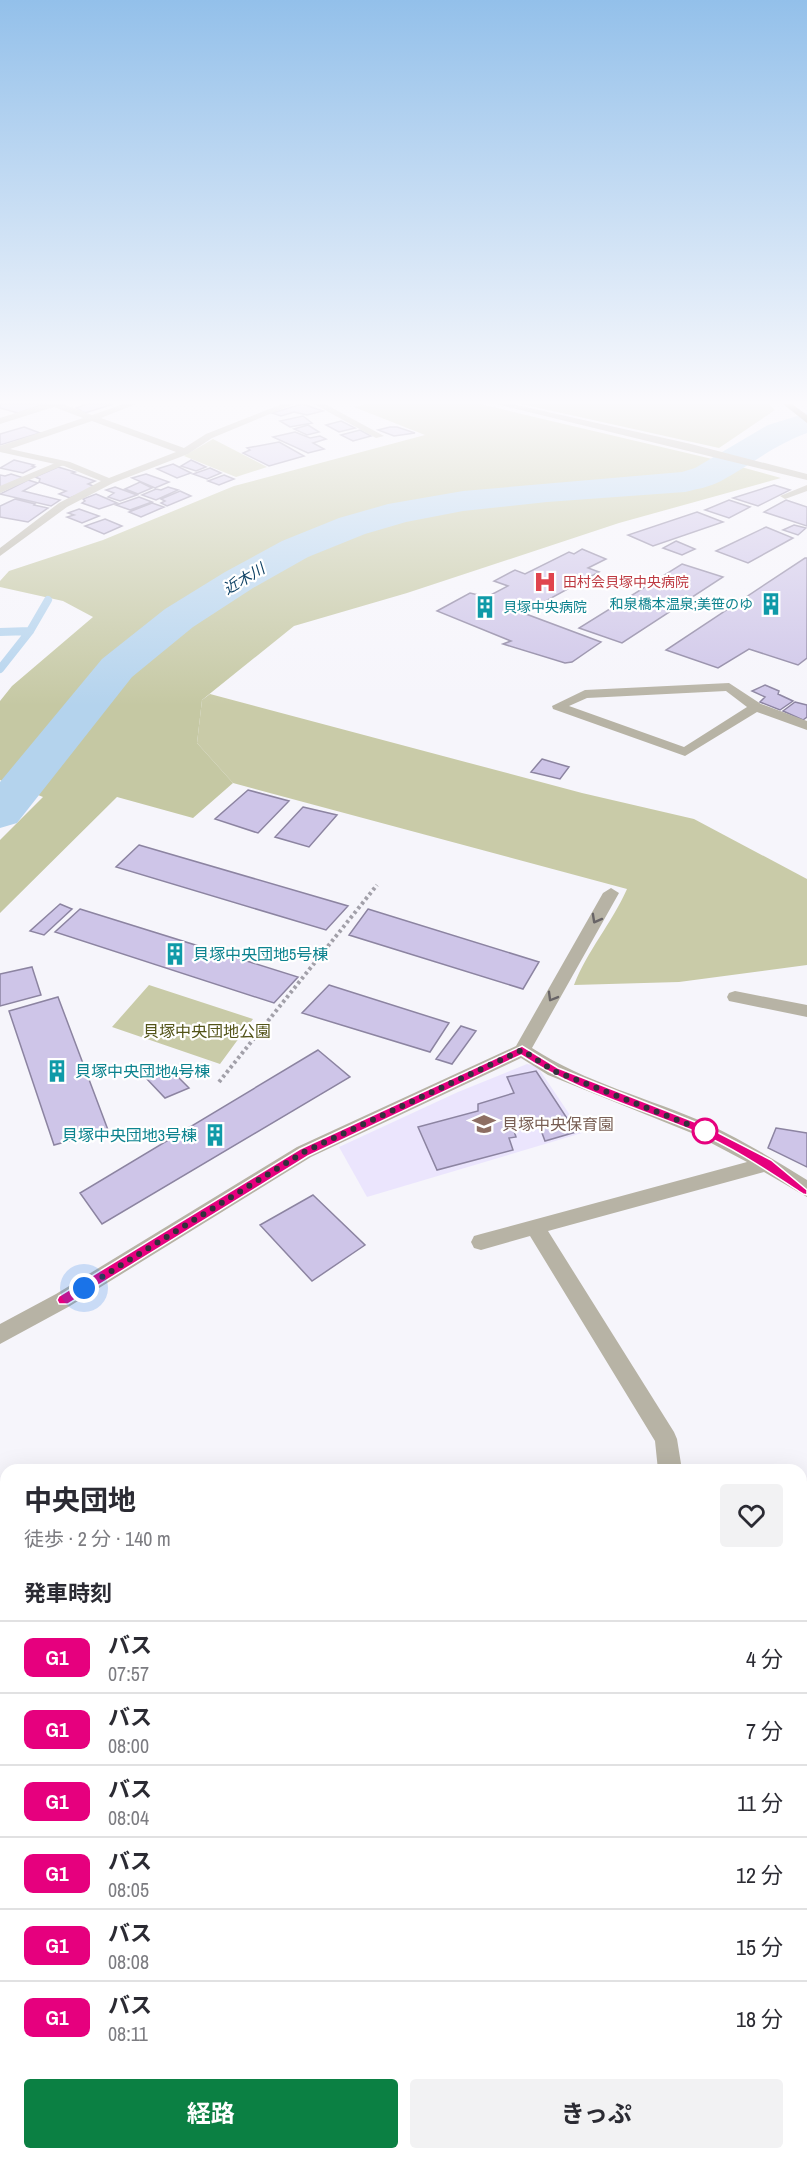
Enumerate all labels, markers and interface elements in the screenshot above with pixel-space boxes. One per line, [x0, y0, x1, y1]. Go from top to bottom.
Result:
water label: 近木川 [219, 557, 270, 599]
hospital icon: 田村会貝塚中央病院 [532, 569, 558, 595]
place label: 田村会貝塚中央病院 [563, 573, 689, 591]
building icon: 和泉橋本温泉;美笹のゆ [758, 591, 784, 617]
building icon: 貝塚中央病院 [472, 594, 498, 620]
place label: 和泉橋本温泉;美笹のゆ [610, 595, 753, 613]
place label: 貝塚中央病院 [503, 598, 587, 616]
one-way arrow [592, 913, 603, 924]
building icon: 貝塚中央団地5号棟 [162, 941, 188, 967]
place label: 貝塚中央団地5号棟 [193, 943, 328, 965]
one-way arrow [548, 991, 559, 1001]
park label: 貝塚中央団地公園 [143, 1020, 271, 1042]
building icon: 貝塚中央団地4号棟 [44, 1058, 70, 1084]
place label: 貝塚中央団地4号棟 [75, 1060, 210, 1082]
school or university icon: 貝塚中央保育園 [471, 1111, 497, 1137]
place label: 貝塚中央保育園 [502, 1113, 614, 1135]
unlabelled marker [692, 1118, 718, 1144]
building icon: 貝塚中央団地3号棟 [202, 1122, 228, 1148]
place label: 貝塚中央団地3号棟 [62, 1124, 197, 1146]
your location [69, 1273, 99, 1303]
text: 中央団地 [24, 1481, 136, 1519]
button: heart [720, 1484, 783, 1547]
text: 徒歩 · 2 分 · 140 m [24, 1525, 171, 1552]
text: 発車時刻 [24, 1578, 112, 1608]
text: バス [108, 1630, 152, 1660]
text: G1 [46, 1643, 68, 1672]
text: 4 分 [746, 1644, 783, 1674]
text: 07:57 [108, 1660, 149, 1687]
text: バス [108, 1702, 152, 1732]
text: G1 [46, 1715, 68, 1744]
text: 7 分 [746, 1716, 783, 1746]
text: 08:00 [108, 1732, 149, 1759]
text: バス [108, 1774, 152, 1804]
text: G1 [46, 1787, 68, 1816]
text: 11 分 [737, 1788, 783, 1818]
text: 08:04 [108, 1804, 149, 1831]
text: バス [108, 1846, 152, 1876]
text: G1 [46, 1859, 68, 1888]
text: 12 分 [736, 1860, 783, 1890]
text: 08:05 [108, 1876, 149, 1903]
text: バス [108, 1918, 152, 1948]
text: G1 [46, 1931, 68, 1960]
text: 15 分 [736, 1932, 783, 1962]
text: 08:08 [108, 1948, 149, 1975]
text: バス [108, 1990, 152, 2020]
text: G1 [46, 2003, 68, 2032]
text: 18 分 [736, 2004, 783, 2034]
text: 08:11 [108, 2020, 148, 2047]
button: 経路 [24, 2079, 398, 2148]
button: きっぷ [410, 2079, 783, 2148]

